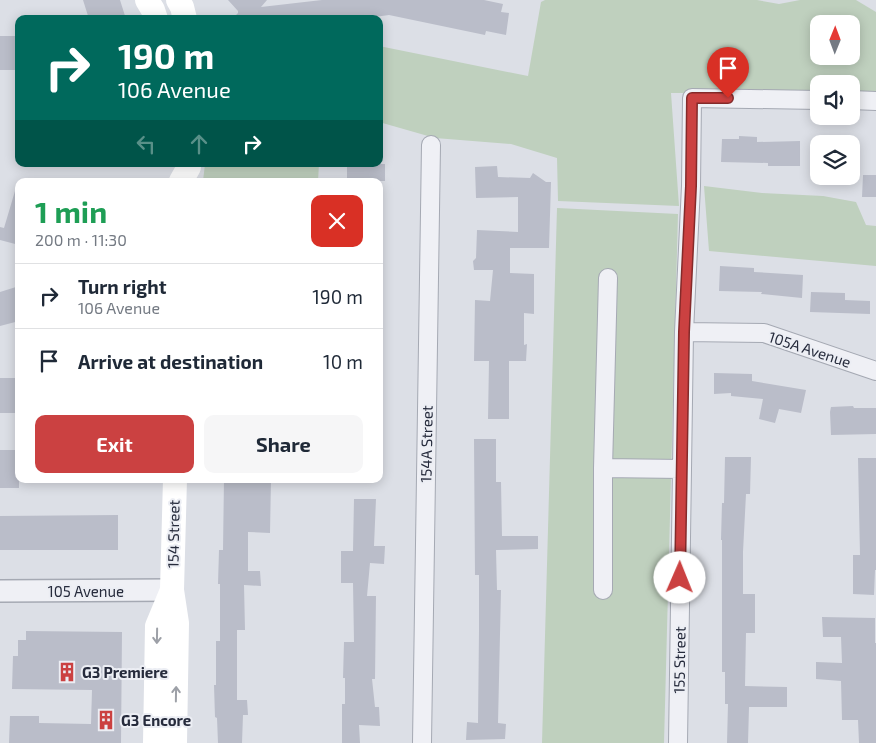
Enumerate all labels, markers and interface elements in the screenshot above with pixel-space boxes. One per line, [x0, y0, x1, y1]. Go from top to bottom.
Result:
north arrow [810, 15, 860, 65]
map controls [810, 15, 860, 185]
text: 190 m [118, 34, 214, 76]
icon: right [35, 35, 100, 100]
pin [707, 47, 749, 98]
icon: arrive [714, 54, 742, 82]
button: sound [810, 75, 860, 125]
text: 106 Avenue [118, 76, 231, 102]
icon: left [132, 130, 160, 158]
icon: ahead [185, 130, 213, 158]
icon: right [238, 130, 266, 158]
button: layers [810, 135, 860, 185]
text: 1 min [35, 193, 107, 229]
button: close [311, 195, 363, 247]
text: 200 m · 11:30 [35, 230, 127, 249]
text: Turn right [78, 275, 166, 298]
icon: right [35, 282, 63, 310]
text: 190 m [312, 285, 363, 308]
text: 106 Avenue [78, 298, 160, 317]
street label: 105A Avenue [767, 327, 853, 371]
icon: arrive [35, 347, 63, 375]
text: Arrive at destination [78, 350, 263, 373]
text: 10 m [323, 350, 363, 373]
street label: 154A Street [416, 405, 436, 483]
button: Exit [35, 415, 194, 473]
button: Share [204, 415, 363, 473]
street label: 154 Street [163, 499, 183, 568]
position arrow [653, 551, 705, 603]
street label: 105 Avenue [48, 582, 124, 600]
street label: 155 Street [669, 626, 689, 694]
one-way arrow [152, 628, 161, 644]
building icon: G3 Premiere [56, 661, 78, 683]
place label: G3 Premiere [82, 663, 168, 681]
one-way arrow [171, 687, 181, 703]
building icon: G3 Encore [95, 709, 117, 731]
place label: G3 Encore [121, 711, 191, 729]

